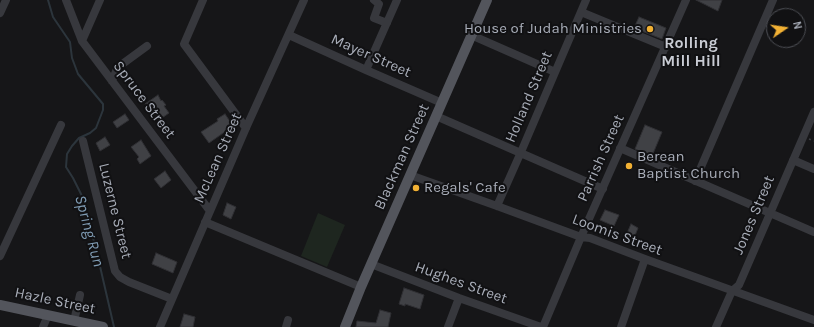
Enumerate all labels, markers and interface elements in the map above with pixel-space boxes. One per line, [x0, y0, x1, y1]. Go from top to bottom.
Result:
north arrow [766, 8, 806, 48]
place label: House of Judah Ministries [464, 20, 642, 38]
text: N [790, 20, 804, 31]
marker: House of Judah Ministries [645, 24, 655, 34]
street label: Mayer Street [328, 30, 414, 82]
district label: Rolling Mill Hill [661, 33, 721, 71]
street label: Holland Street [502, 49, 556, 145]
street label: Spruce Street [109, 58, 179, 142]
street label: Blackman Street [371, 101, 433, 213]
street label: McLean Street [190, 110, 246, 206]
street label: Parrish Street [574, 112, 628, 204]
place label: Berean Baptist Church [637, 148, 740, 183]
street label: Luzerne Street [94, 161, 136, 261]
marker: Berean Baptist Church [624, 161, 634, 171]
street label: Jones Street [729, 173, 779, 257]
place label: Regals' Cafe [424, 179, 506, 197]
marker: Regals' Cafe [411, 183, 421, 193]
water label: Spring Run [70, 193, 108, 269]
street label: Loomis Street [570, 210, 664, 260]
street label: Hughes Street [412, 258, 510, 308]
street label: Hazle Street [13, 284, 97, 318]

